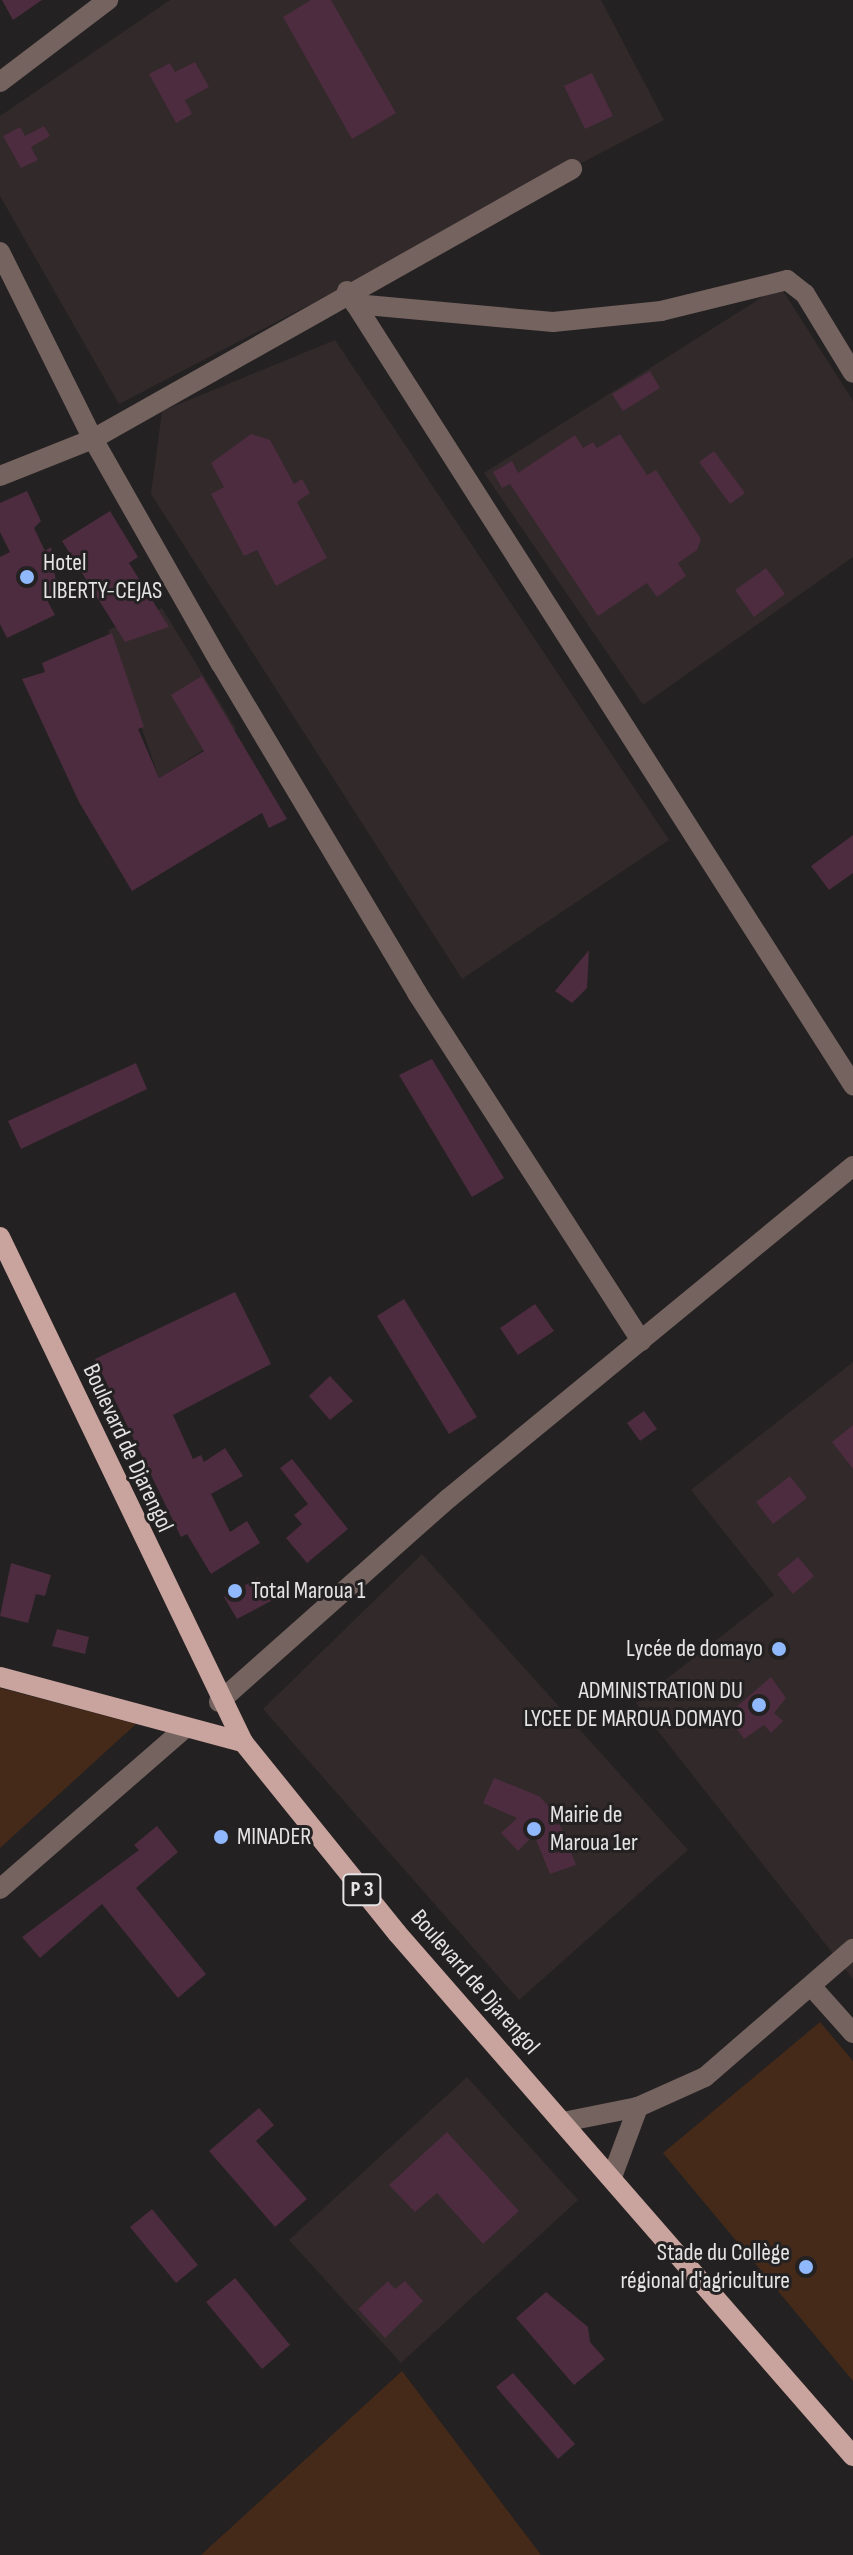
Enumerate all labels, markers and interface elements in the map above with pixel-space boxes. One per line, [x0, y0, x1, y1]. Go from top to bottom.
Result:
place label: Hotel LIBERTY-CEJAS [43, 549, 162, 605]
marker: Hotel LIBERTY-CEJAS [18, 568, 36, 586]
street label: Boulevard de Djarengol [76, 1359, 180, 1537]
place label: Total Maroua 1 [251, 1577, 365, 1605]
marker: Total Maroua 1 [226, 1582, 244, 1600]
place label: Lycée de domayo [626, 1635, 763, 1663]
marker: Lycée de domayo [770, 1640, 788, 1658]
place label: ADMINISTRATION DU LYCEE DE MAROUA DOMAYO [524, 1677, 743, 1733]
marker: ADMINISTRATION DU LYCEE DE MAROUA DOMAYO [750, 1696, 768, 1714]
place label: Mairie de Maroua 1er [550, 1801, 638, 1857]
marker: Mairie de Maroua 1er [525, 1820, 543, 1838]
place label: MINADER [237, 1823, 311, 1851]
marker: MINADER [212, 1828, 230, 1846]
road number: P 3 [342, 1872, 382, 1908]
street label: Boulevard de Djarengol [404, 1904, 546, 2060]
place label: Stade du Collège régional d'agriculture [621, 2239, 790, 2295]
marker: Stade du Collège régional d'agriculture [797, 2258, 815, 2276]

